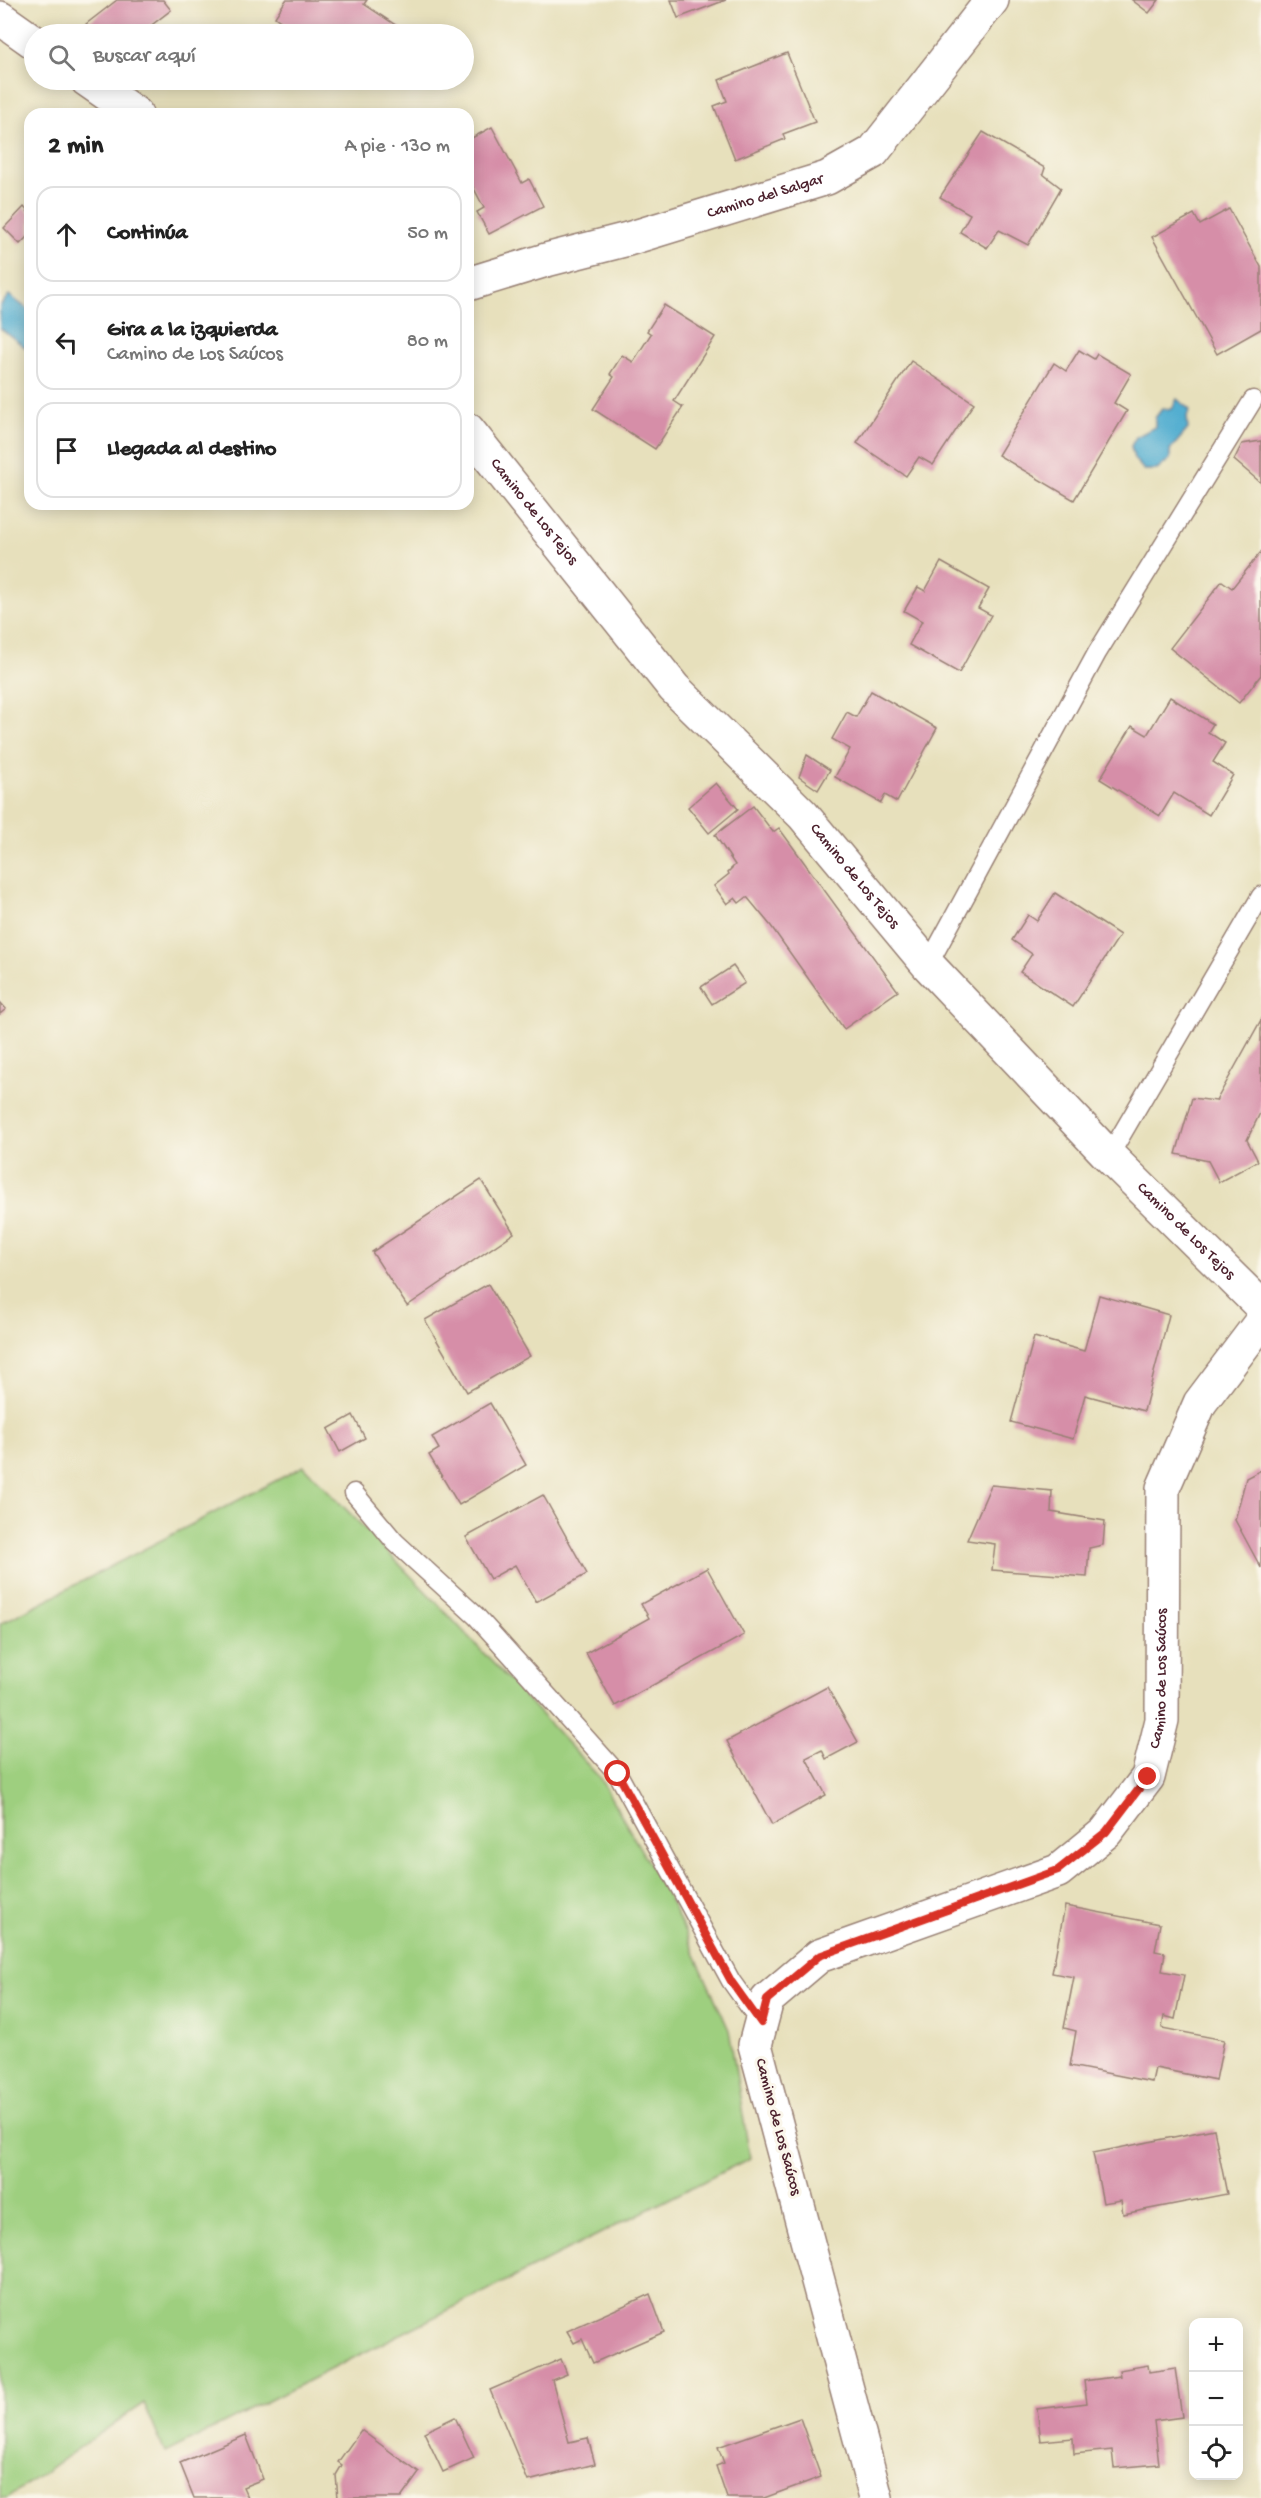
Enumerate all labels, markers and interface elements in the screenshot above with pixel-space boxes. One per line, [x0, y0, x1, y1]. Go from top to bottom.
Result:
search box [24, 24, 474, 90]
icon: search [45, 41, 78, 74]
text: Buscar aquí [93, 44, 196, 70]
text: 2 min [48, 132, 103, 163]
text: A pie · 130 m [344, 136, 450, 159]
street label: Camino del Salgar [705, 170, 827, 224]
icon: ahead [50, 218, 83, 251]
text: Continúa [107, 221, 188, 247]
text: 50 m [407, 223, 448, 246]
text: Gira a la izquierda [107, 318, 278, 344]
icon: left [50, 326, 83, 359]
text: 80 m [407, 331, 448, 354]
text: Camino de Los Saúcos [107, 344, 283, 367]
icon: arrive [50, 434, 83, 467]
text: Llegada al destino [107, 437, 277, 463]
street label: Camino de Los Tejos [485, 455, 582, 570]
street label: Camino de Los Tejos [805, 820, 904, 933]
street label: Camino de Los Tejos [1132, 1179, 1239, 1285]
street label: Camino de Los Saúcos [1146, 1607, 1172, 1751]
route start [604, 1760, 630, 1786]
route end [1134, 1763, 1160, 1789]
street label: Camino de Los Saúcos [750, 2057, 805, 2199]
map controls [1189, 2318, 1243, 2480]
button: + [1189, 2318, 1243, 2372]
button: − [1189, 2372, 1243, 2426]
button: locate [1189, 2426, 1243, 2480]

